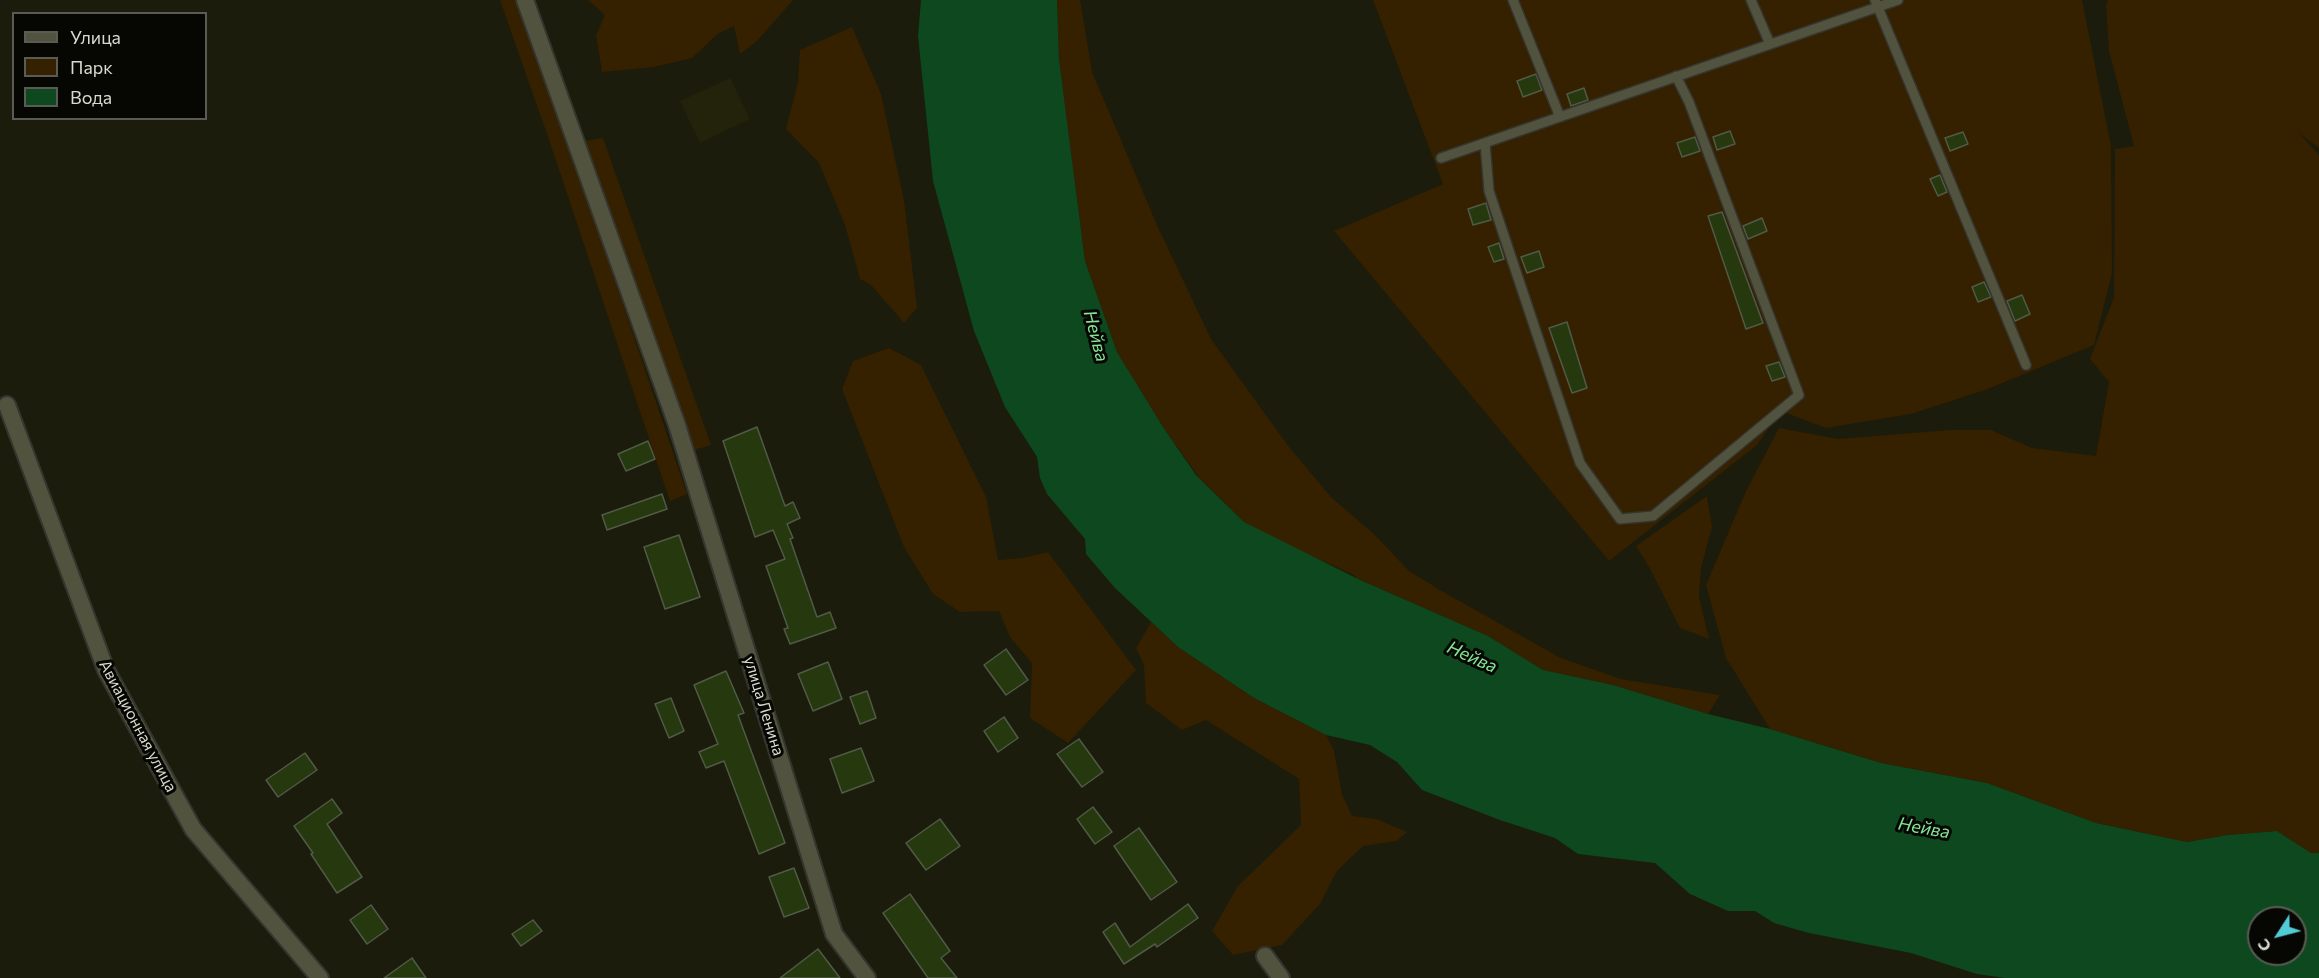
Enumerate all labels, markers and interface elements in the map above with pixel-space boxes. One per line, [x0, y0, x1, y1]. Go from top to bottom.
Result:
legend [12, 12, 207, 120]
text: Улица [70, 26, 121, 48]
text: Парк [70, 56, 113, 78]
text: Вода [70, 86, 112, 108]
water label: Нейва [1079, 308, 1113, 364]
water label: Нейва [1444, 637, 1500, 677]
street label: улица Ленина [740, 654, 788, 758]
street label: Авиационная улица [95, 657, 181, 795]
water label: Нейва [1896, 813, 1952, 843]
north arrow [2247, 906, 2307, 966]
text: С [2253, 936, 2275, 956]

